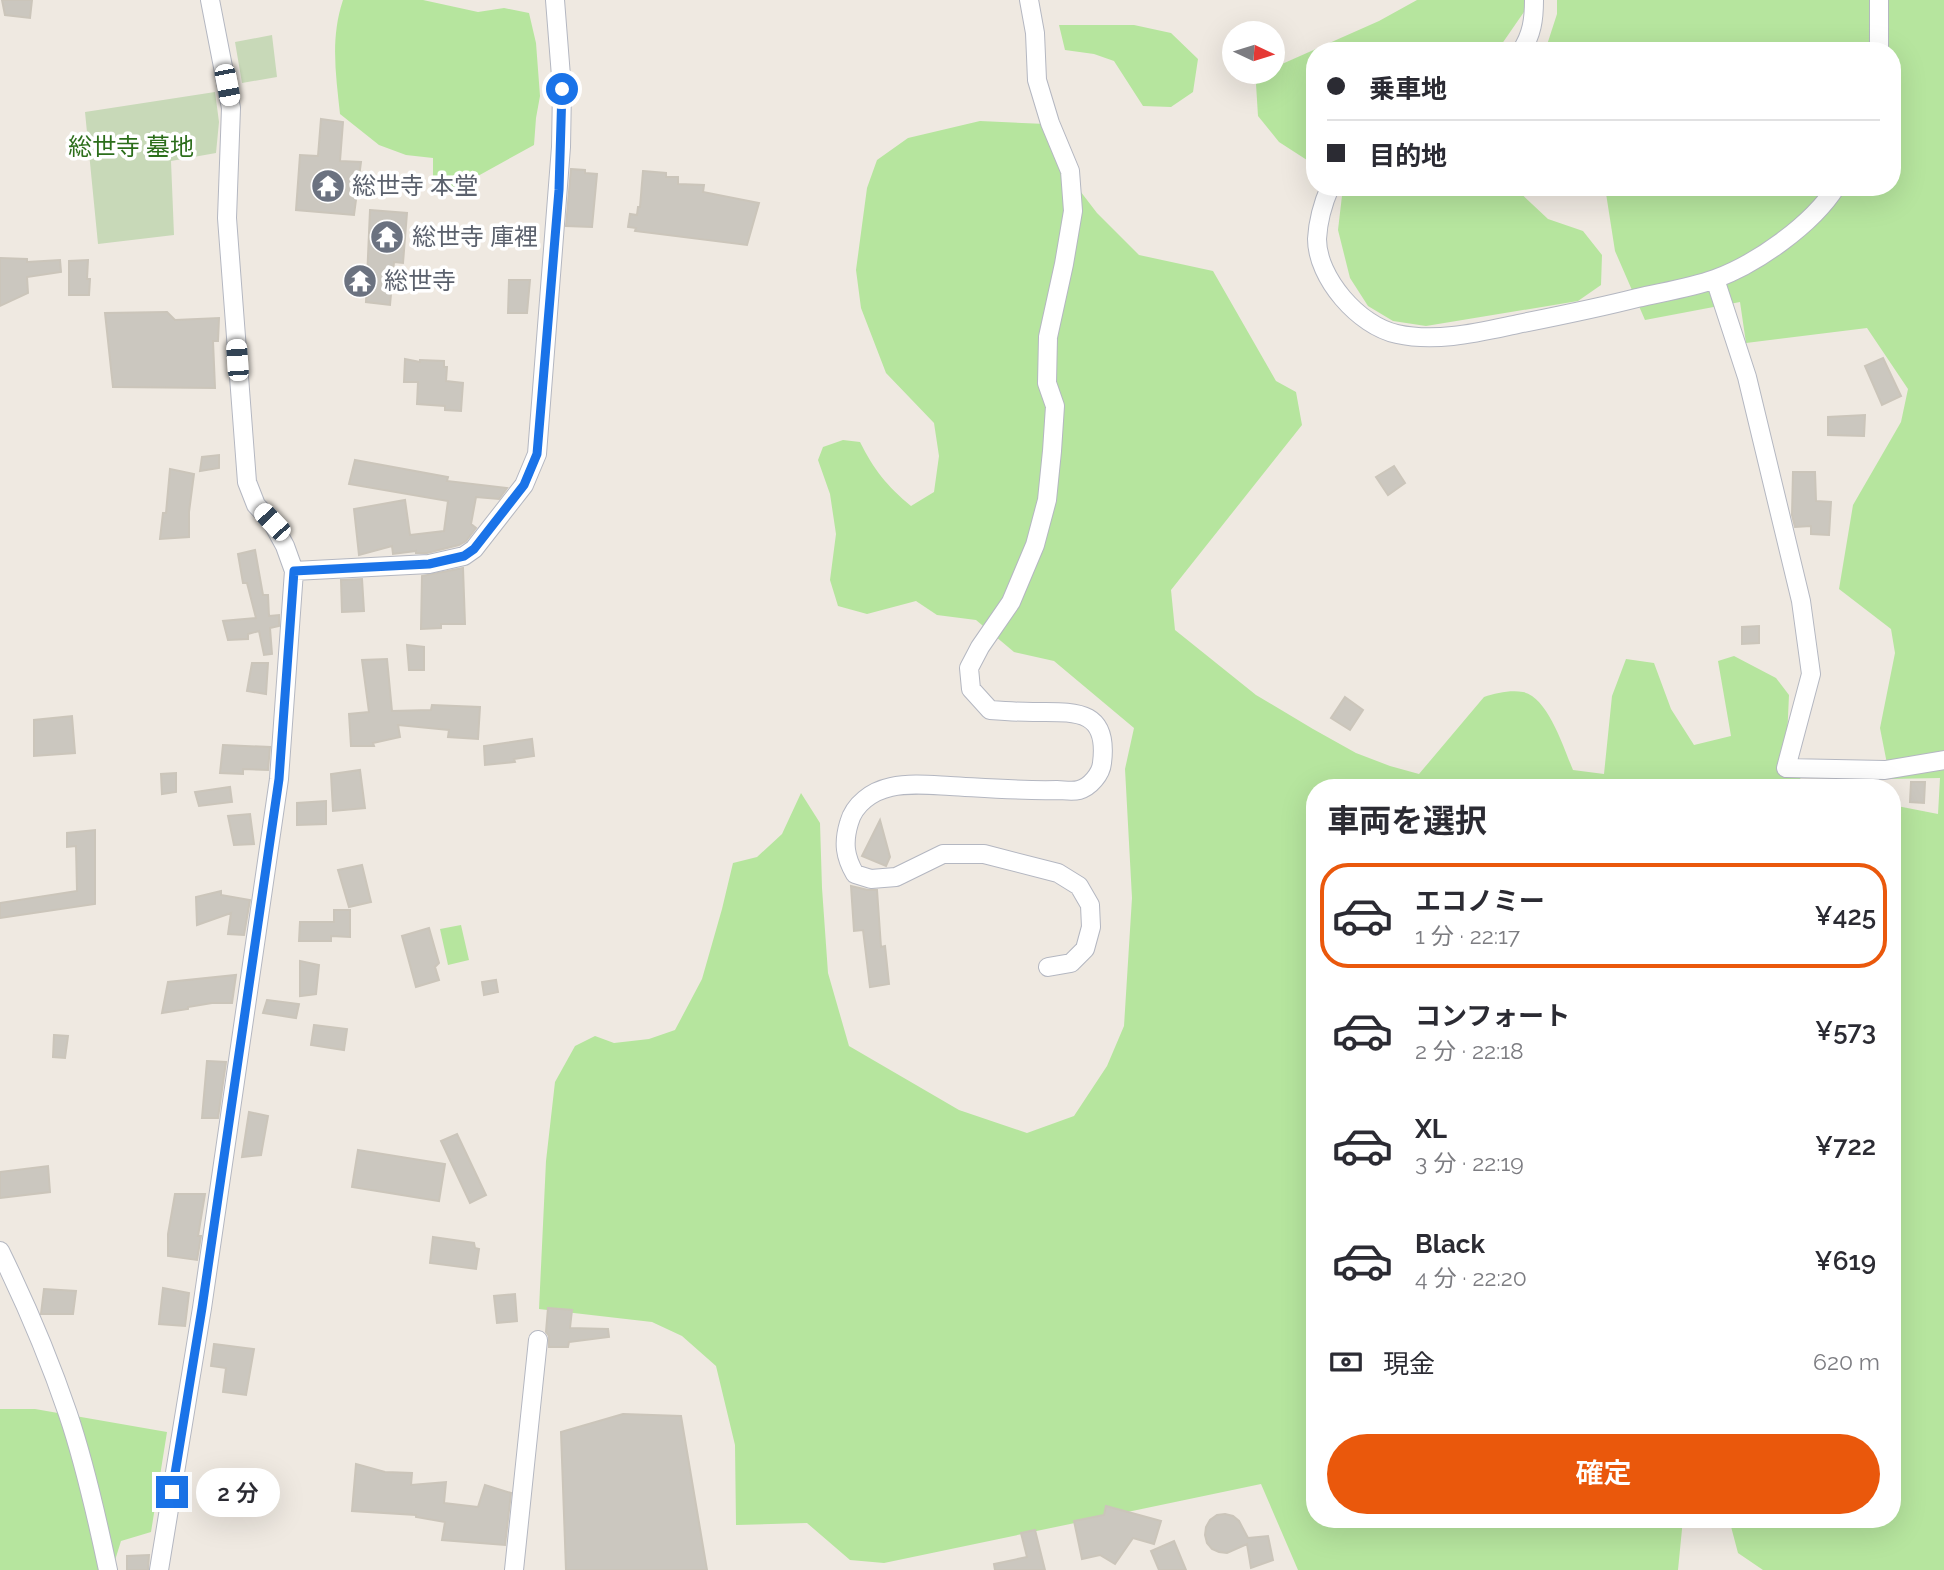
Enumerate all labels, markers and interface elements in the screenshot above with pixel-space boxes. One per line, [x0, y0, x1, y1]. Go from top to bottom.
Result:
north arrow [1222, 21, 1284, 84]
map controls [1222, 21, 1285, 84]
car [213, 62, 242, 108]
route start [546, 73, 578, 105]
text: 乗車地 [1369, 74, 1447, 104]
park label: 総世寺 墓地 [68, 132, 194, 161]
text: 目的地 [1369, 141, 1447, 171]
temple icon: 総世寺 本堂 [309, 167, 347, 205]
place label: 総世寺 本堂 [352, 171, 478, 200]
temple icon: 総世寺 庫裡 [368, 218, 406, 256]
place label: 総世寺 庫裡 [412, 222, 538, 251]
temple icon: 総世寺 [341, 262, 379, 300]
place label: 総世寺 [384, 266, 456, 295]
car [226, 338, 249, 382]
car [250, 499, 295, 545]
text: 車両を選択 [1327, 802, 1487, 839]
icon: car [1331, 884, 1394, 947]
text: エコノミー [1415, 886, 1545, 916]
text: ¥425 [1815, 901, 1876, 931]
text: 1 分 · 22:17 [1415, 922, 1520, 949]
icon: car [1331, 999, 1394, 1062]
text: コンフォート [1415, 1001, 1570, 1031]
text: ¥573 [1815, 1016, 1876, 1046]
text: 2 分 · 22:18 [1415, 1037, 1524, 1064]
icon: car [1331, 1114, 1394, 1177]
text: XL [1415, 1114, 1447, 1144]
text: ¥722 [1815, 1131, 1876, 1161]
text: 3 分 · 22:19 [1415, 1149, 1524, 1176]
icon: car [1331, 1229, 1394, 1292]
text: Black [1415, 1229, 1485, 1259]
text: ¥619 [1814, 1246, 1876, 1276]
text: 4 分 · 22:20 [1415, 1264, 1527, 1291]
icon: cash [1327, 1343, 1365, 1381]
text: 620 m [1813, 1348, 1880, 1375]
text: 現金 [1383, 1349, 1435, 1379]
button: 確定 [1327, 1434, 1880, 1514]
callout: 2 分 [196, 1468, 280, 1516]
route end [156, 1476, 188, 1508]
text: 2 分 [217, 1479, 259, 1506]

